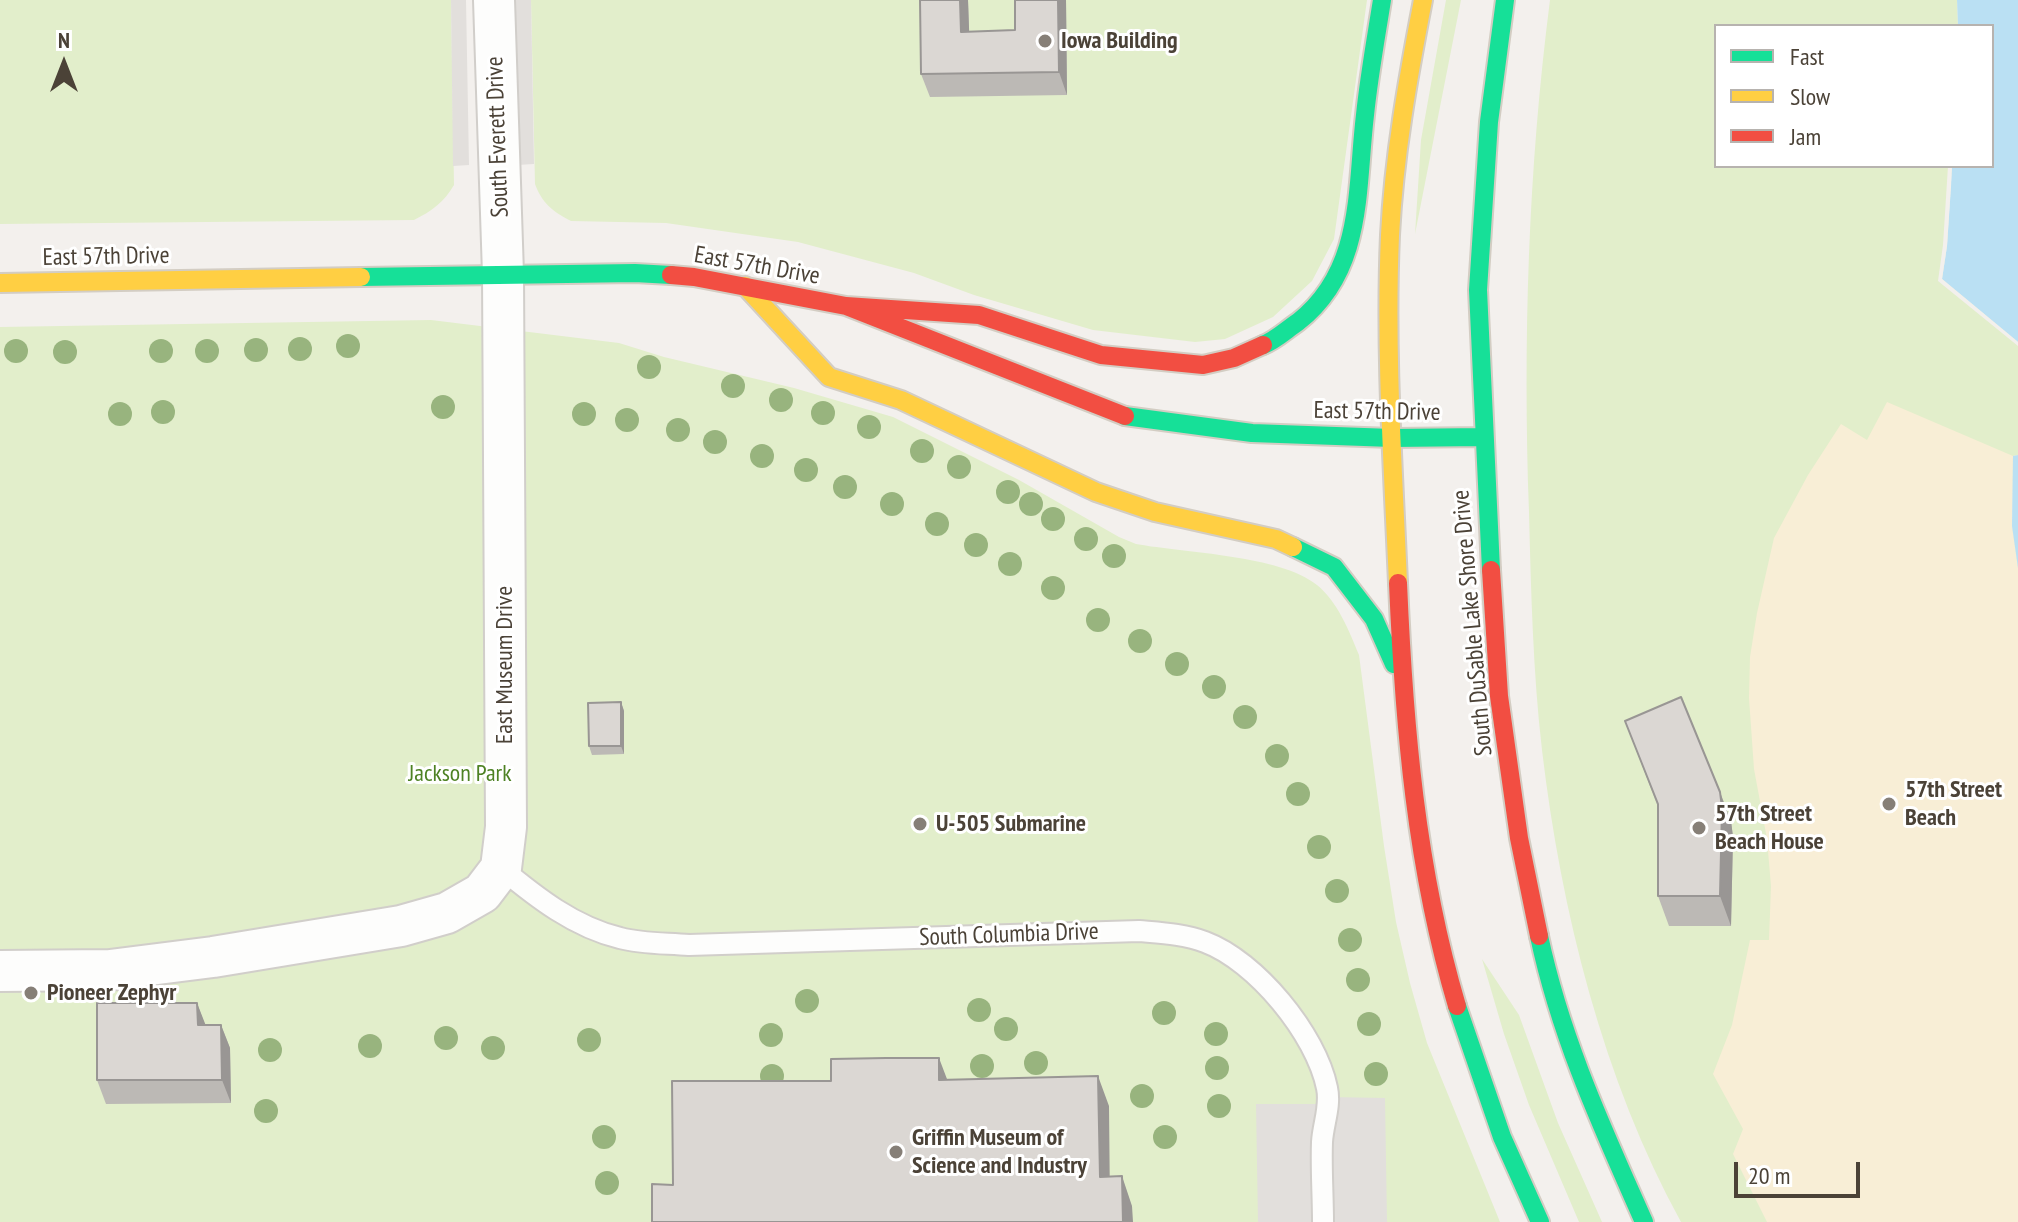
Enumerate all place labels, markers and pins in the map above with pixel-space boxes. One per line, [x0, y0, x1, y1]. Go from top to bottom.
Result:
place label: Iowa Building [1061, 27, 1178, 55]
marker: Iowa Building [1036, 32, 1054, 50]
place label: 57th Street Beach [1905, 776, 2002, 832]
marker: 57th Street Beach [1880, 795, 1898, 813]
place label: 57th Street Beach House [1715, 800, 1824, 856]
place label: U-505 Submarine [936, 810, 1086, 838]
marker: U-505 Submarine [911, 815, 929, 833]
marker: 57th Street Beach House [1690, 819, 1708, 837]
place label: Pioneer Zephyr [47, 979, 176, 1007]
marker: Pioneer Zephyr [22, 984, 40, 1002]
place label: Griffin Museum of Science and Industry [912, 1124, 1087, 1180]
marker: Griffin Museum of Science and Industry [887, 1143, 905, 1161]

